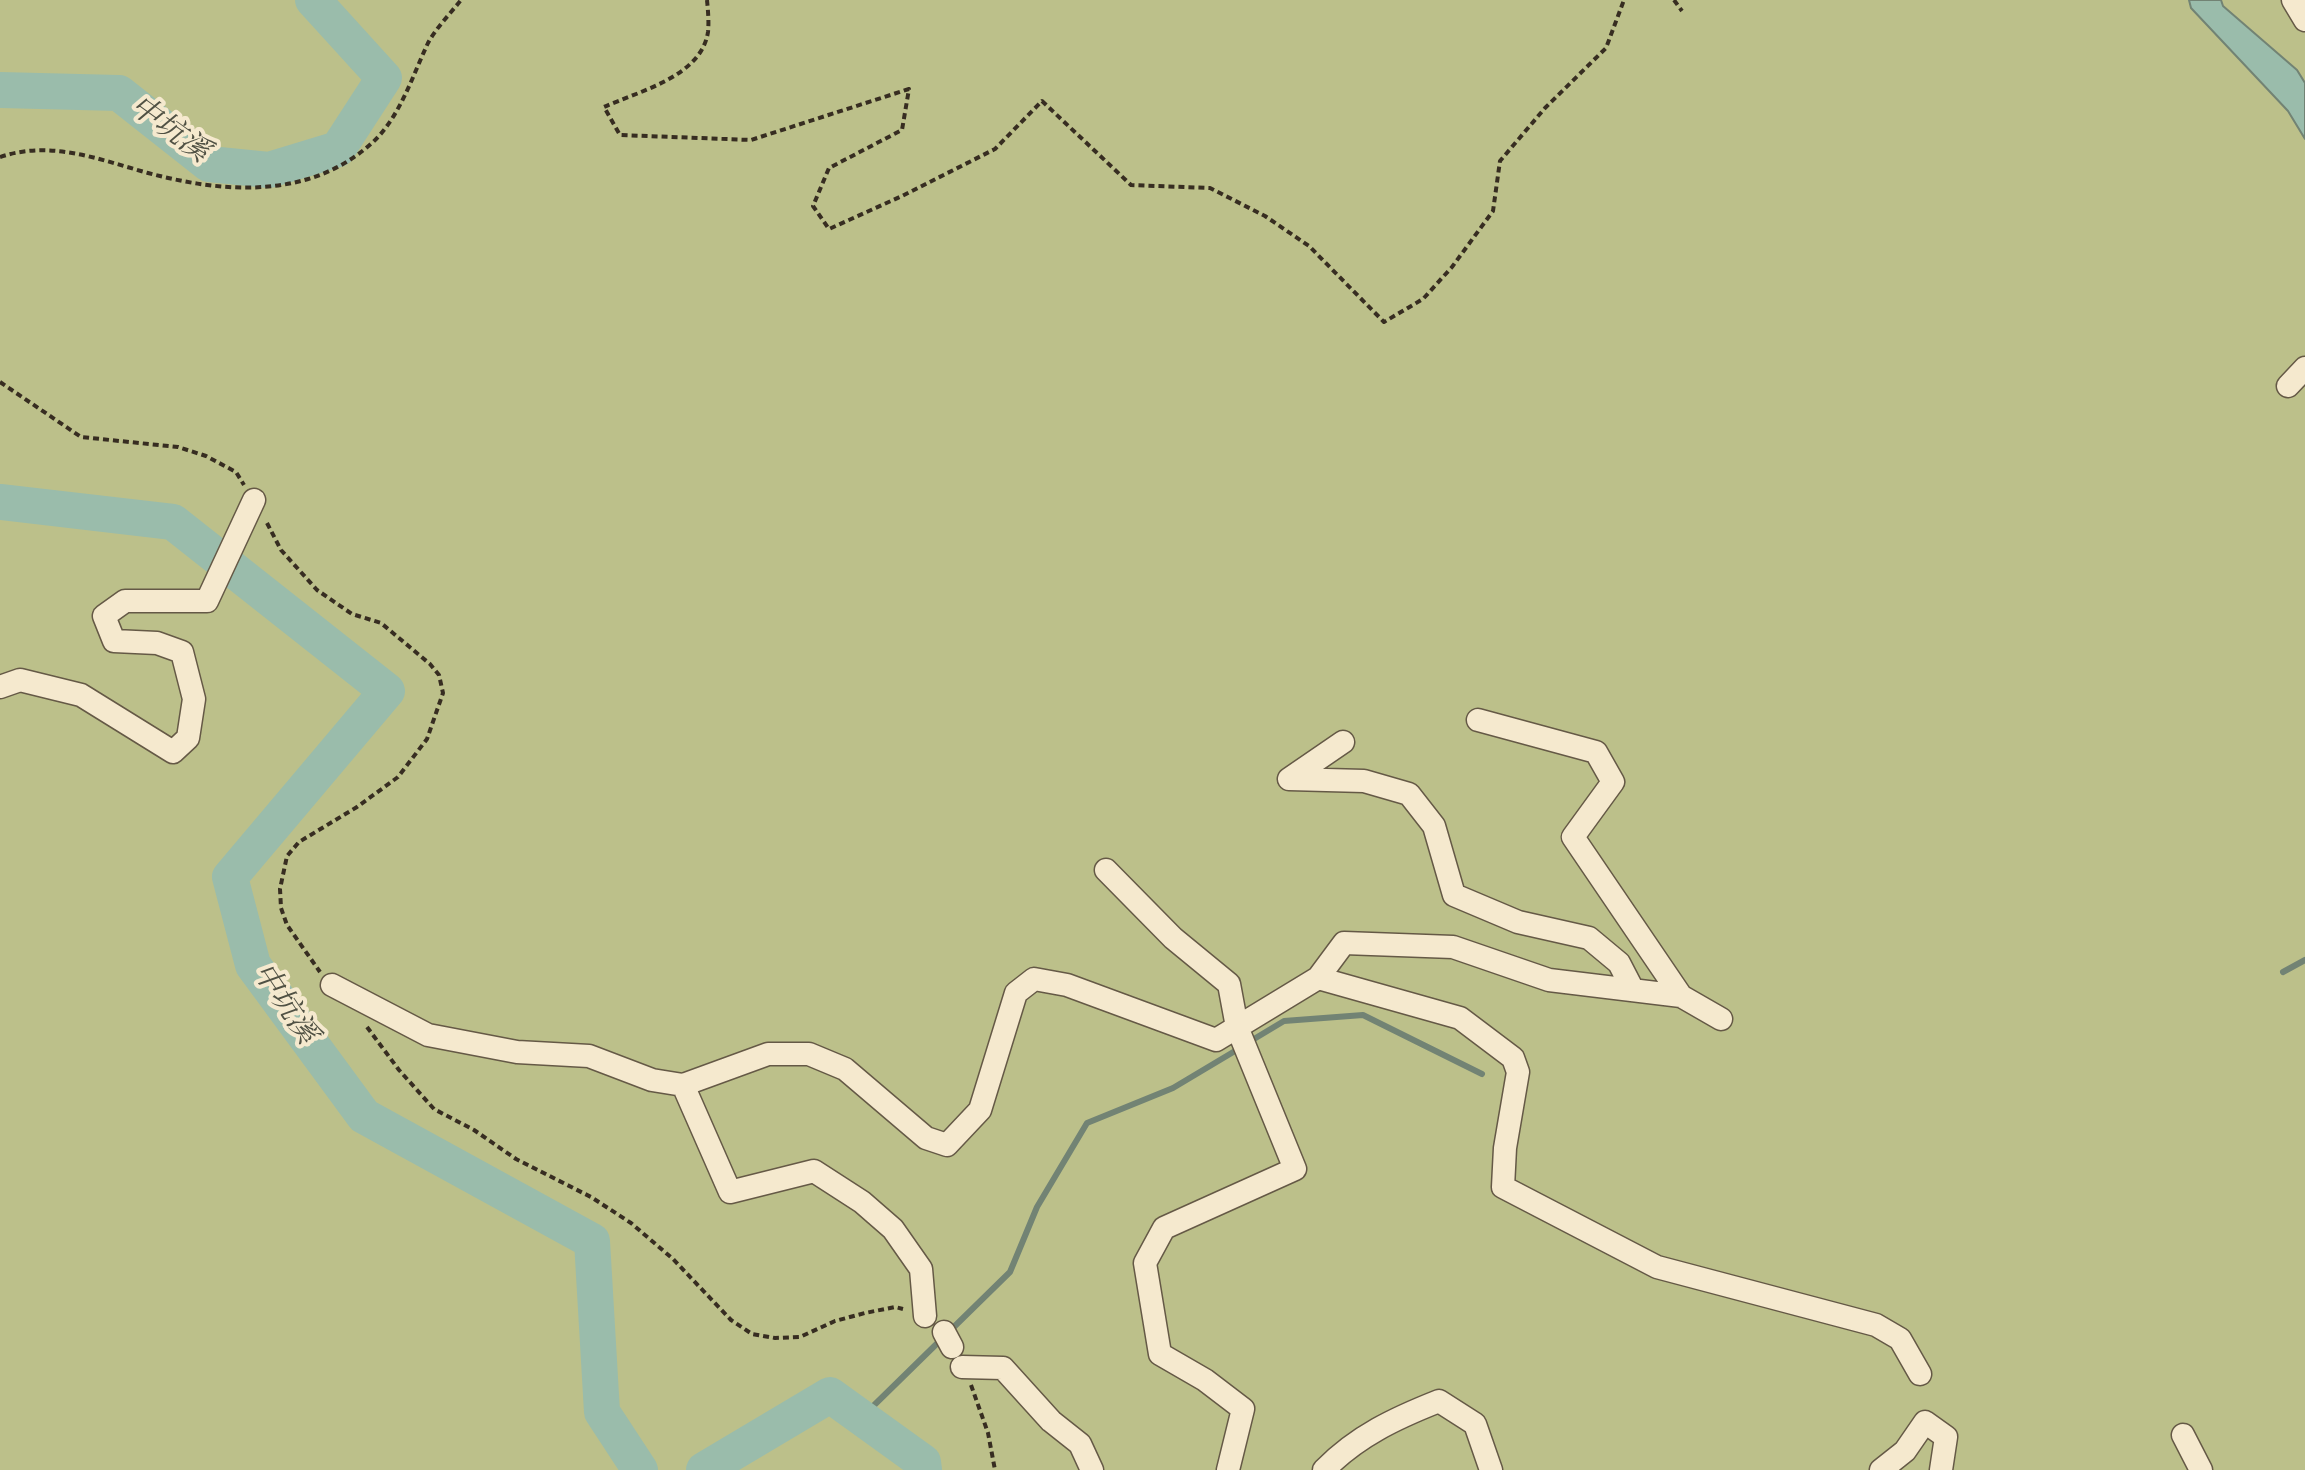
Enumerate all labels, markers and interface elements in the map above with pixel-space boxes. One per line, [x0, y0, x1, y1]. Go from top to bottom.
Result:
water label: 中坑溪 [122, 89, 216, 171]
water label: 中坑溪 [244, 957, 324, 1051]

